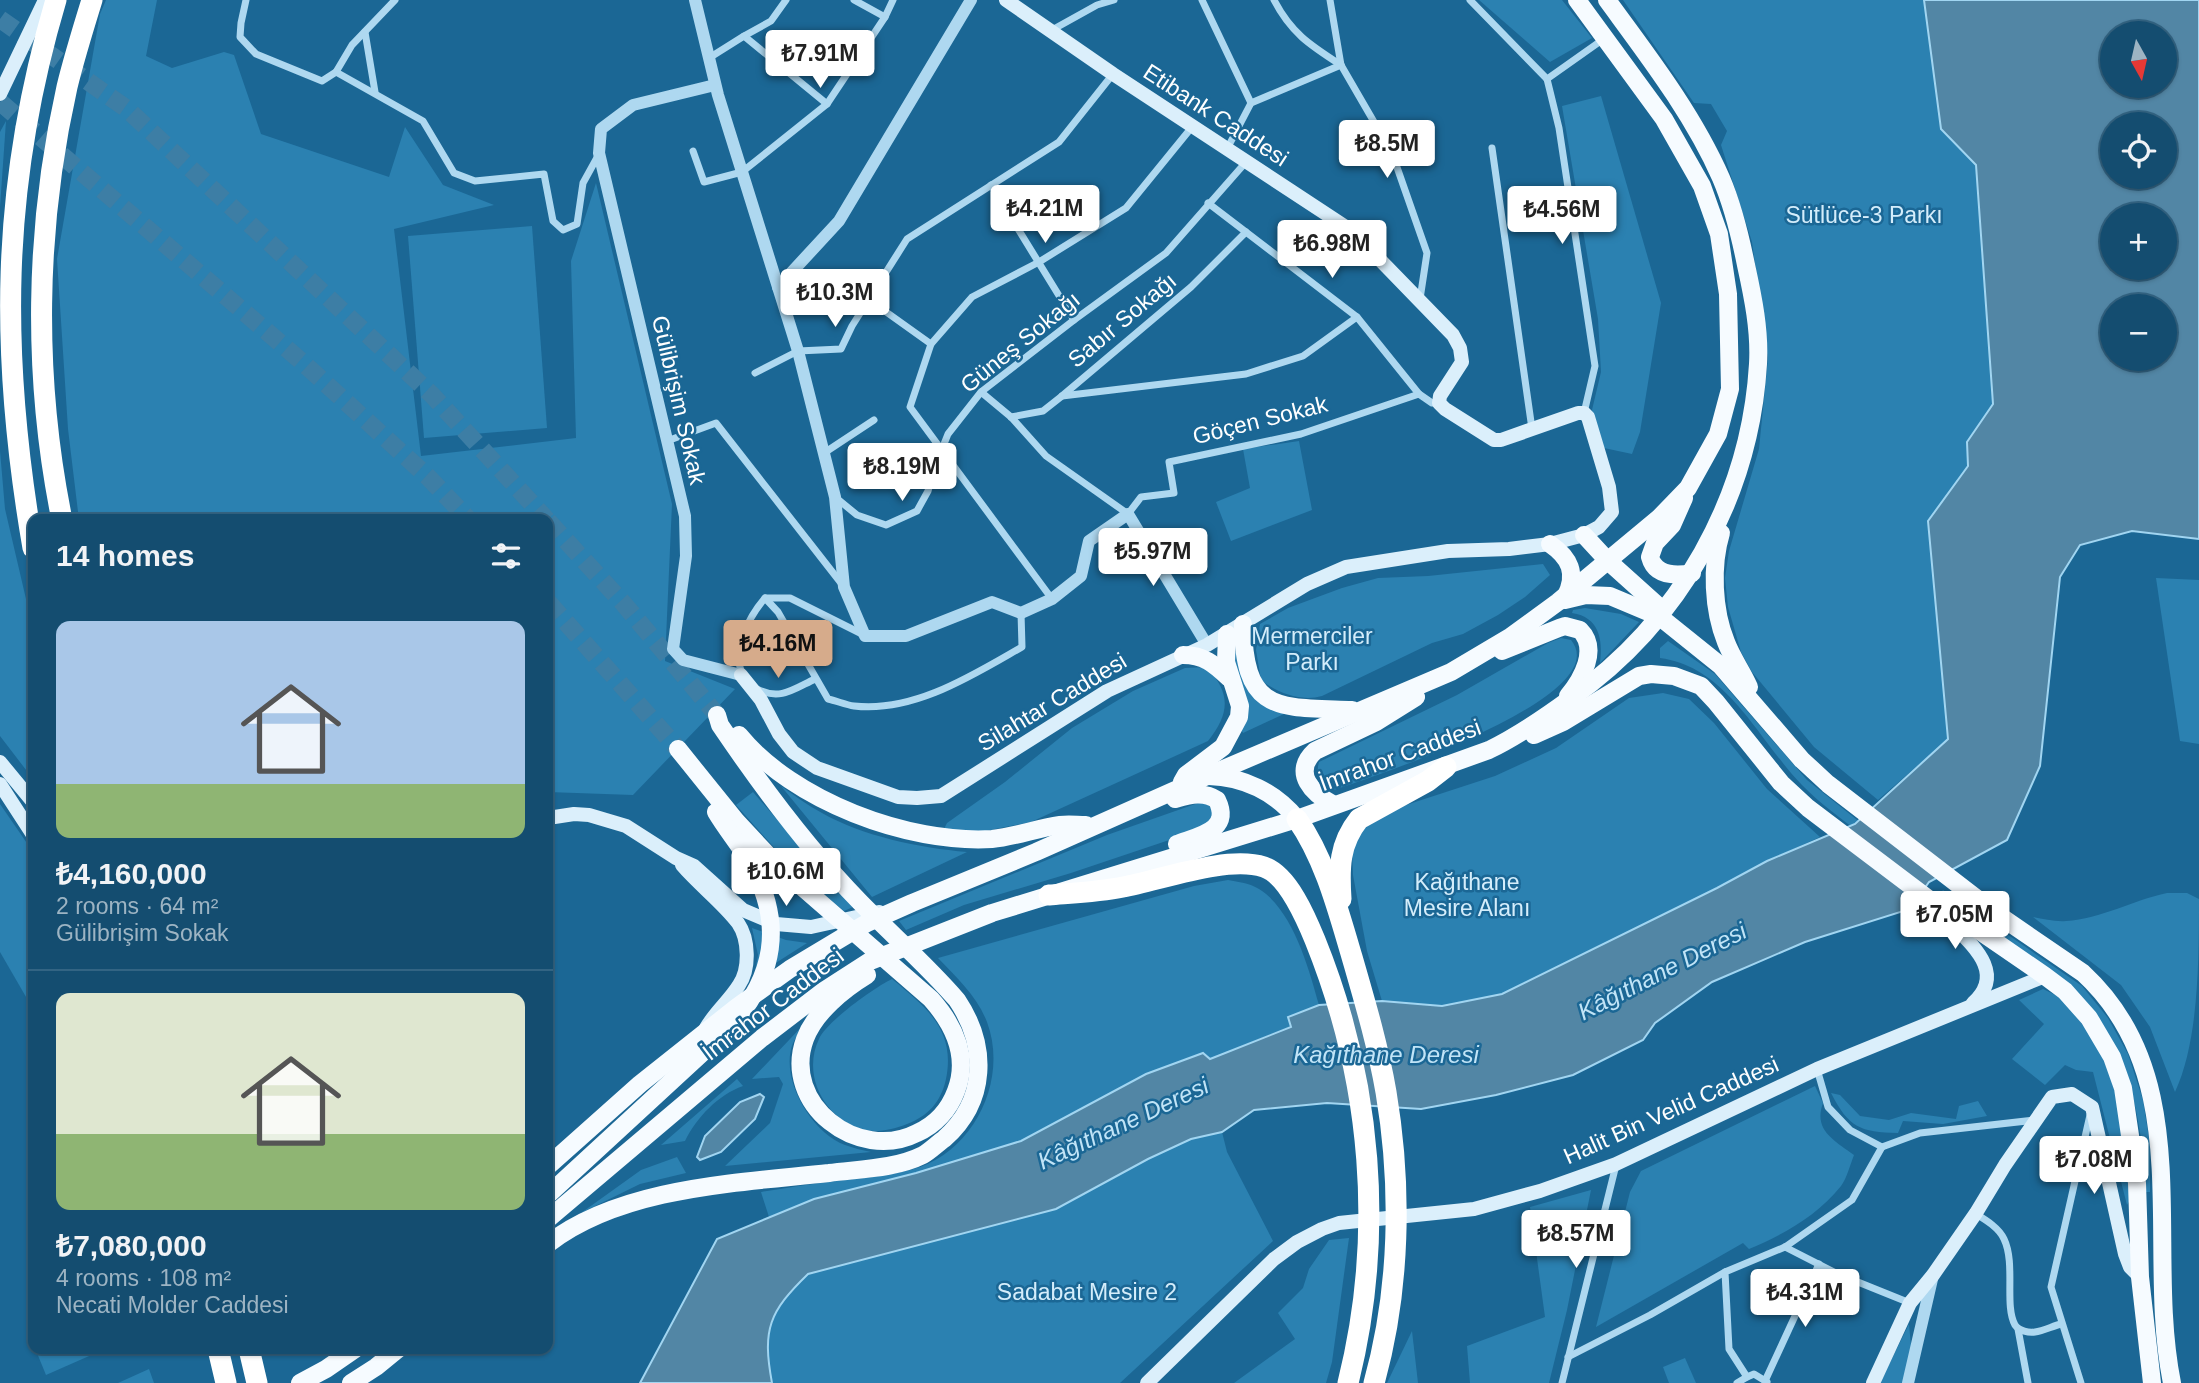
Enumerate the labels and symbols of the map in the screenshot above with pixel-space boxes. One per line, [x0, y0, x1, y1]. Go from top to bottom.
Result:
north arrow [2100, 21, 2177, 98]
pin: ₺7.91M [763, 31, 877, 90]
street label: Etibank Caddesi [1139, 58, 1293, 172]
pin: ₺8.5M [1338, 120, 1436, 180]
pin: ₺4.21M [988, 186, 1102, 245]
pin: ₺4.56M [1505, 187, 1619, 246]
park label: Sütlüce-3 Parkı [1785, 202, 1943, 228]
pin: ₺6.98M [1275, 220, 1389, 280]
street label: Sabır Sokağı [1063, 267, 1181, 373]
pin: ₺10.3M [778, 270, 892, 329]
street label: Güneş Sokağı [955, 286, 1085, 398]
street label: Gülibrişim Sokak [647, 313, 711, 487]
street label: Göçen Sokak [1190, 391, 1331, 449]
pin: ₺8.19M [845, 444, 959, 503]
pin: ₺5.97M [1096, 528, 1210, 588]
pin: ₺4.16M [721, 620, 835, 680]
park label: Mermerciler Parkı [1251, 623, 1373, 675]
street label: Silahtar Caddesi [973, 647, 1131, 757]
street label: İmrahor Caddesi [1316, 714, 1484, 796]
pin: ₺10.6M [729, 848, 843, 908]
park label: Kağıthane Mesire Alanı [1404, 869, 1530, 921]
pin: ₺7.05M [1898, 892, 2012, 951]
water label: Kâğıthane Deresi [1573, 917, 1751, 1025]
street label: İmrahor Caddesi [697, 942, 849, 1066]
water label: Kağıthane Deresi [1293, 1041, 1479, 1068]
street label: Halit Bin Velid Caddesi [1559, 1051, 1783, 1169]
water label: Kâğıthane Deresi [1033, 1071, 1213, 1174]
pin: ₺7.08M [2037, 1136, 2151, 1196]
pin: ₺8.57M [1519, 1210, 1633, 1270]
pin: ₺4.31M [1748, 1270, 1862, 1329]
park label: Sadabat Mesire 2 [997, 1279, 1177, 1305]

